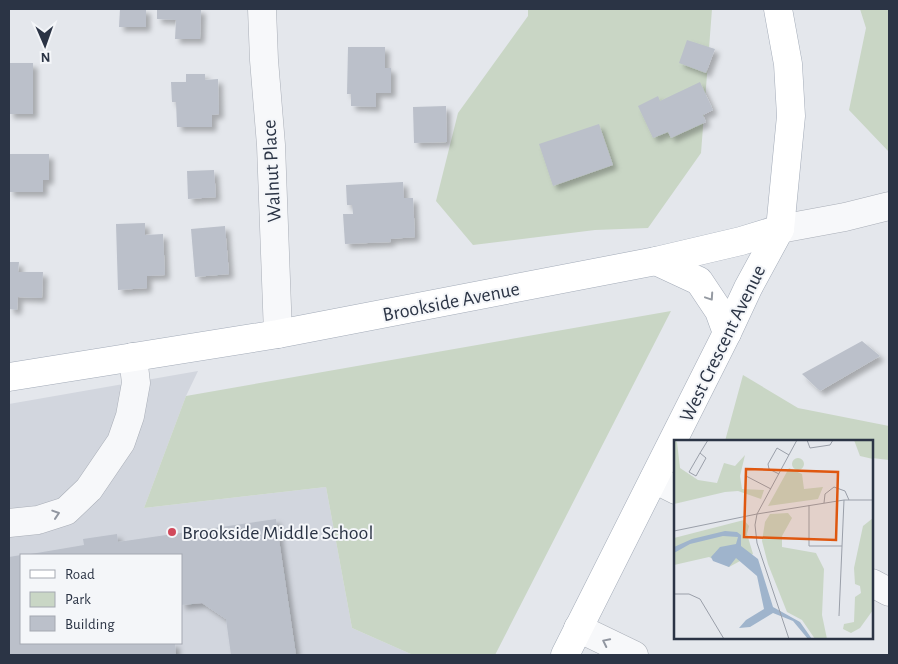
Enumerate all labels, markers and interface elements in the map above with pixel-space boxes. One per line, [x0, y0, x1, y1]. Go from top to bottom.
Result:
north arrow [20, 20, 70, 70]
text: N [40, 50, 51, 64]
street label: Walnut Place [259, 119, 285, 223]
street label: West Crescent Avenue [676, 262, 769, 425]
street label: Brookside Avenue [381, 279, 521, 325]
one-way arrow [704, 291, 713, 300]
inset map [674, 440, 873, 639]
one-way arrow [52, 510, 60, 520]
place label: Brookside Middle School [182, 523, 373, 543]
marker: Brookside Middle School [166, 526, 178, 538]
legend [20, 554, 182, 644]
text: Road [65, 567, 95, 582]
text: Park [65, 592, 91, 607]
text: Building [65, 617, 115, 632]
one-way arrow [602, 637, 611, 648]

